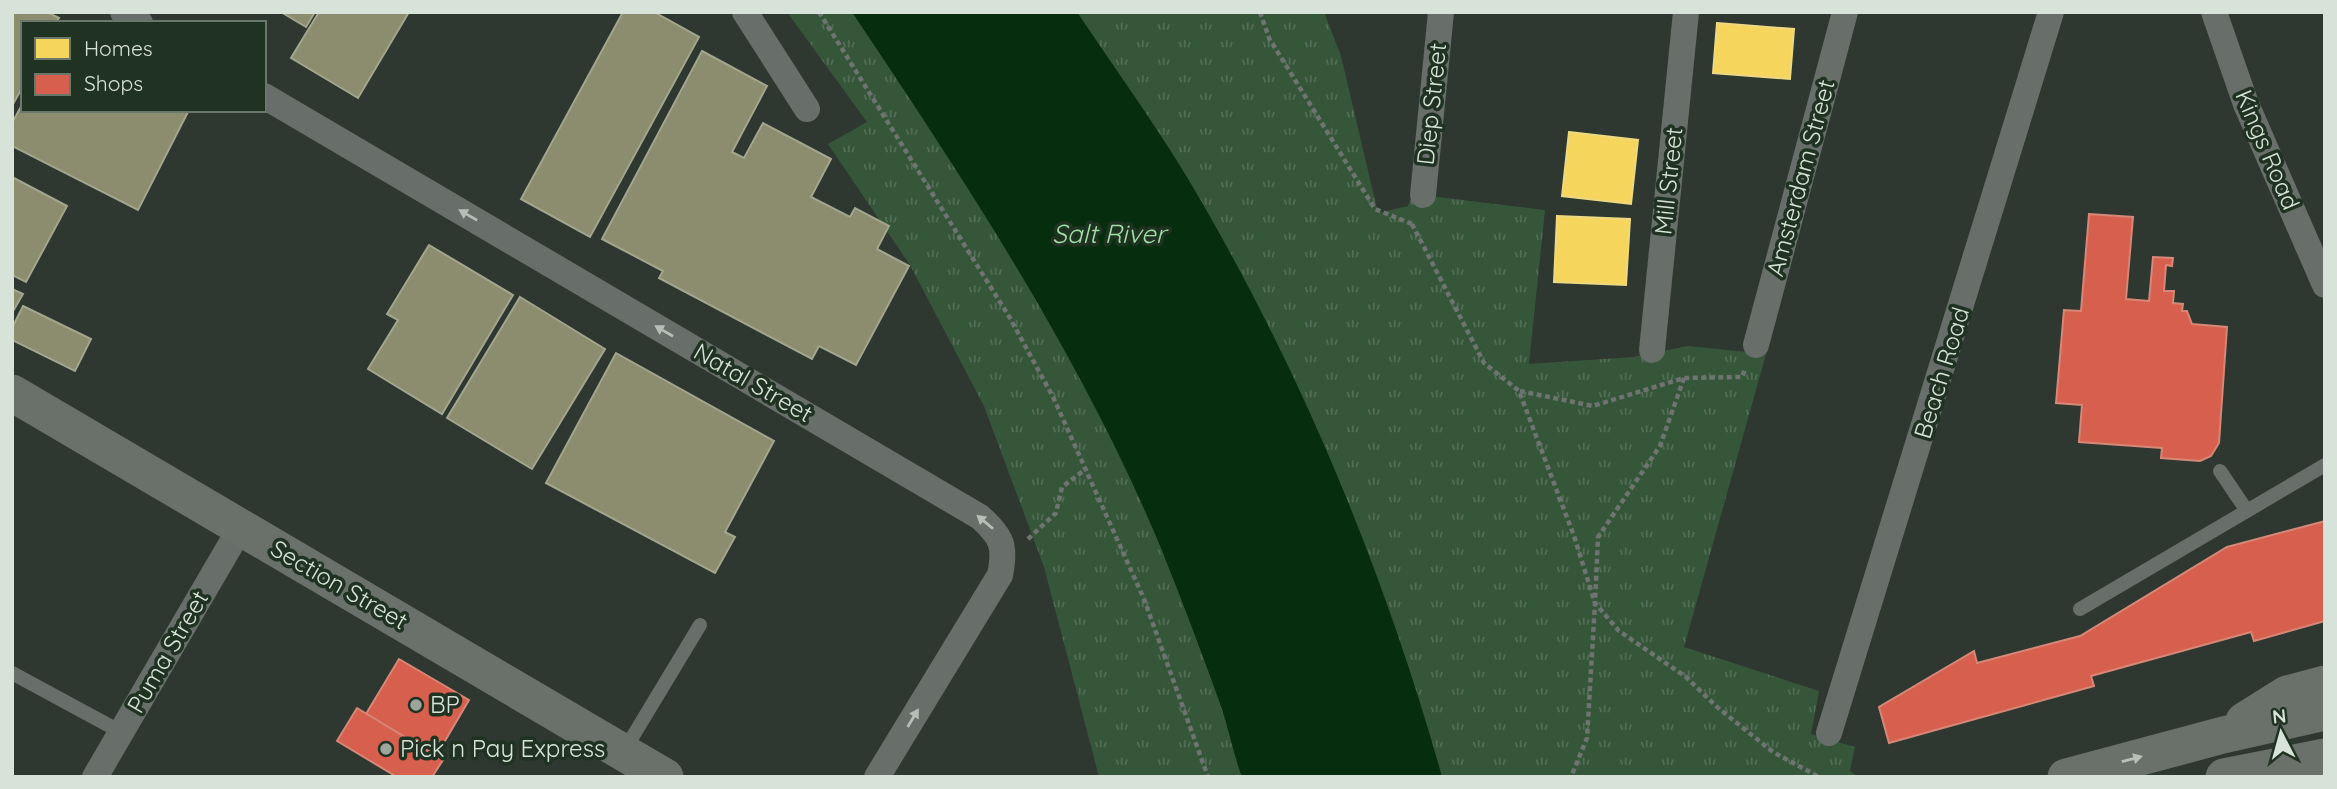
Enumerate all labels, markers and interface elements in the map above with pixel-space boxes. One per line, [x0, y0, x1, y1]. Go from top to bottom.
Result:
legend [21, 21, 266, 112]
text: Homes [84, 35, 153, 61]
street label: Diep Street [1410, 41, 1452, 166]
text: Shops [84, 70, 143, 96]
street label: Amsterdam Street [1759, 76, 1841, 279]
street label: Kings Road [2229, 85, 2307, 214]
street label: Mill Street [1647, 126, 1689, 236]
one-way arrow [458, 209, 477, 222]
water label: Salt River [1052, 217, 1169, 250]
street label: Beach Road [1907, 303, 1975, 442]
one-way arrow [654, 325, 673, 337]
street label: Natal Street [689, 336, 818, 428]
one-way arrow [977, 515, 995, 530]
street label: Section Street [266, 533, 413, 635]
street label: Puma Street [120, 585, 214, 718]
place label: BP [430, 689, 460, 719]
marker: BP [408, 697, 424, 713]
north arrow [2246, 698, 2316, 768]
text: N [2271, 703, 2287, 729]
one-way arrow [906, 709, 919, 728]
place label: Pick n Pay Express [400, 733, 605, 763]
marker: Pick n Pay Express [378, 741, 394, 757]
one-way arrow [2121, 753, 2143, 764]

